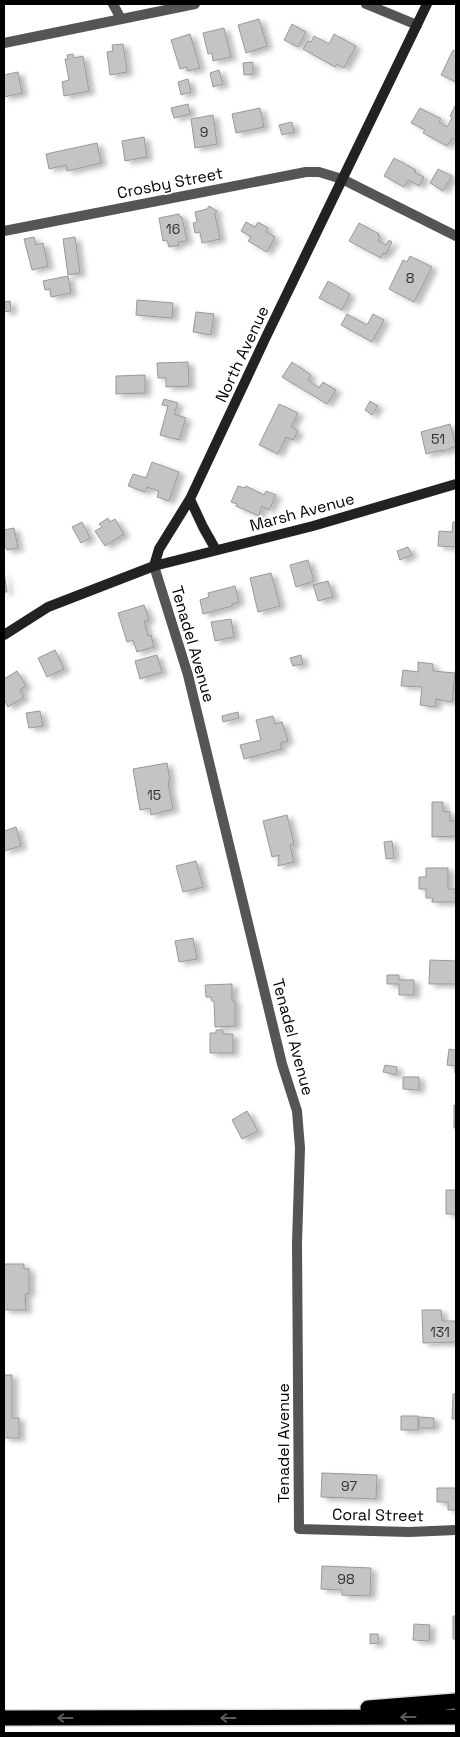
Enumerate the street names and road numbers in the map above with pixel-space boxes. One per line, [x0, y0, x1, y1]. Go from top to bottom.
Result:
street label: Crosby Street [115, 162, 225, 204]
street label: North Avenue [210, 302, 274, 406]
street label: Marsh Avenue [247, 488, 357, 536]
street label: Tenadel Avenue [166, 583, 220, 705]
street label: Tenadel Avenue [267, 976, 319, 1098]
street label: Tenadel Avenue [273, 1383, 294, 1503]
street label: Coral Street [332, 1504, 424, 1526]

